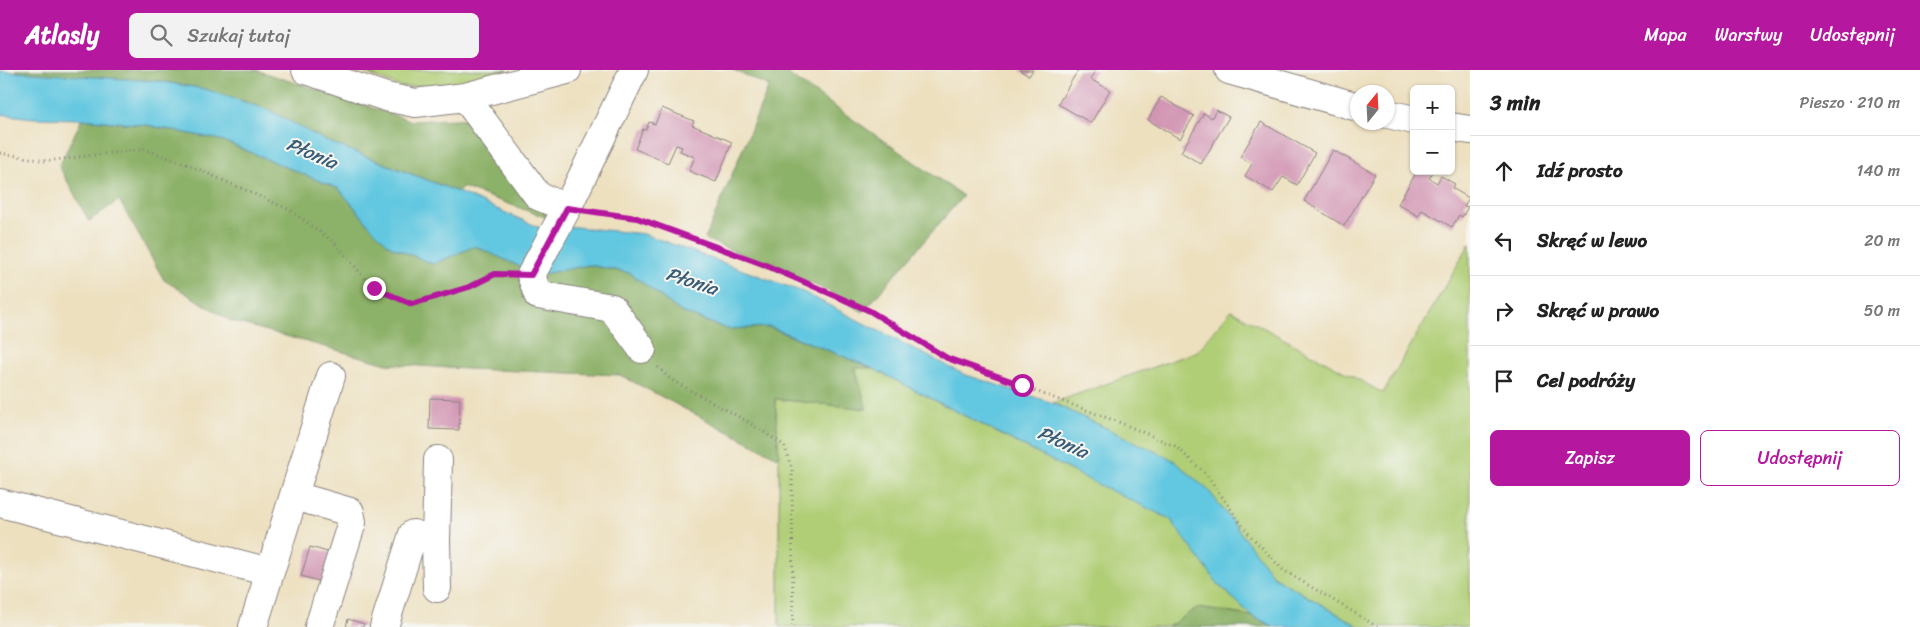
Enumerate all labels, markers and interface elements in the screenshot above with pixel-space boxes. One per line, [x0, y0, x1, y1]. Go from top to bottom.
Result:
search box [129, 13, 479, 58]
text: Atlasly [25, 14, 99, 56]
text: Szukaj tutaj [187, 19, 290, 52]
text: Mapa [1644, 19, 1687, 51]
text: Warstwy [1715, 19, 1782, 51]
text: Udostępnij [1810, 19, 1895, 51]
icon: search [147, 21, 175, 49]
text: 3 min [1490, 84, 1540, 122]
north arrow [1350, 85, 1395, 130]
map controls [1410, 85, 1455, 175]
button: + [1410, 85, 1455, 130]
text: Pieszo · 210 m [1800, 88, 1900, 117]
water label: Płonia [281, 128, 344, 179]
button: − [1410, 130, 1455, 175]
text: Idź prosto [1537, 154, 1623, 187]
text: 140 m [1857, 156, 1900, 185]
icon: ahead [1490, 157, 1518, 185]
text: Skręć w lewo [1537, 224, 1647, 257]
text: 20 m [1864, 226, 1900, 255]
icon: left [1490, 227, 1518, 255]
water label: Płonia [662, 257, 723, 305]
route end [363, 277, 386, 300]
text: Skręć w prawo [1537, 294, 1659, 327]
text: 50 m [1864, 296, 1900, 325]
icon: right [1490, 297, 1518, 325]
text: Cel podróży [1537, 364, 1635, 397]
icon: arrive [1490, 367, 1518, 395]
route start [1011, 374, 1034, 397]
water label: Płonia [1032, 416, 1095, 468]
button: Zapisz [1490, 430, 1690, 486]
button: Udostępnij [1700, 430, 1900, 486]

